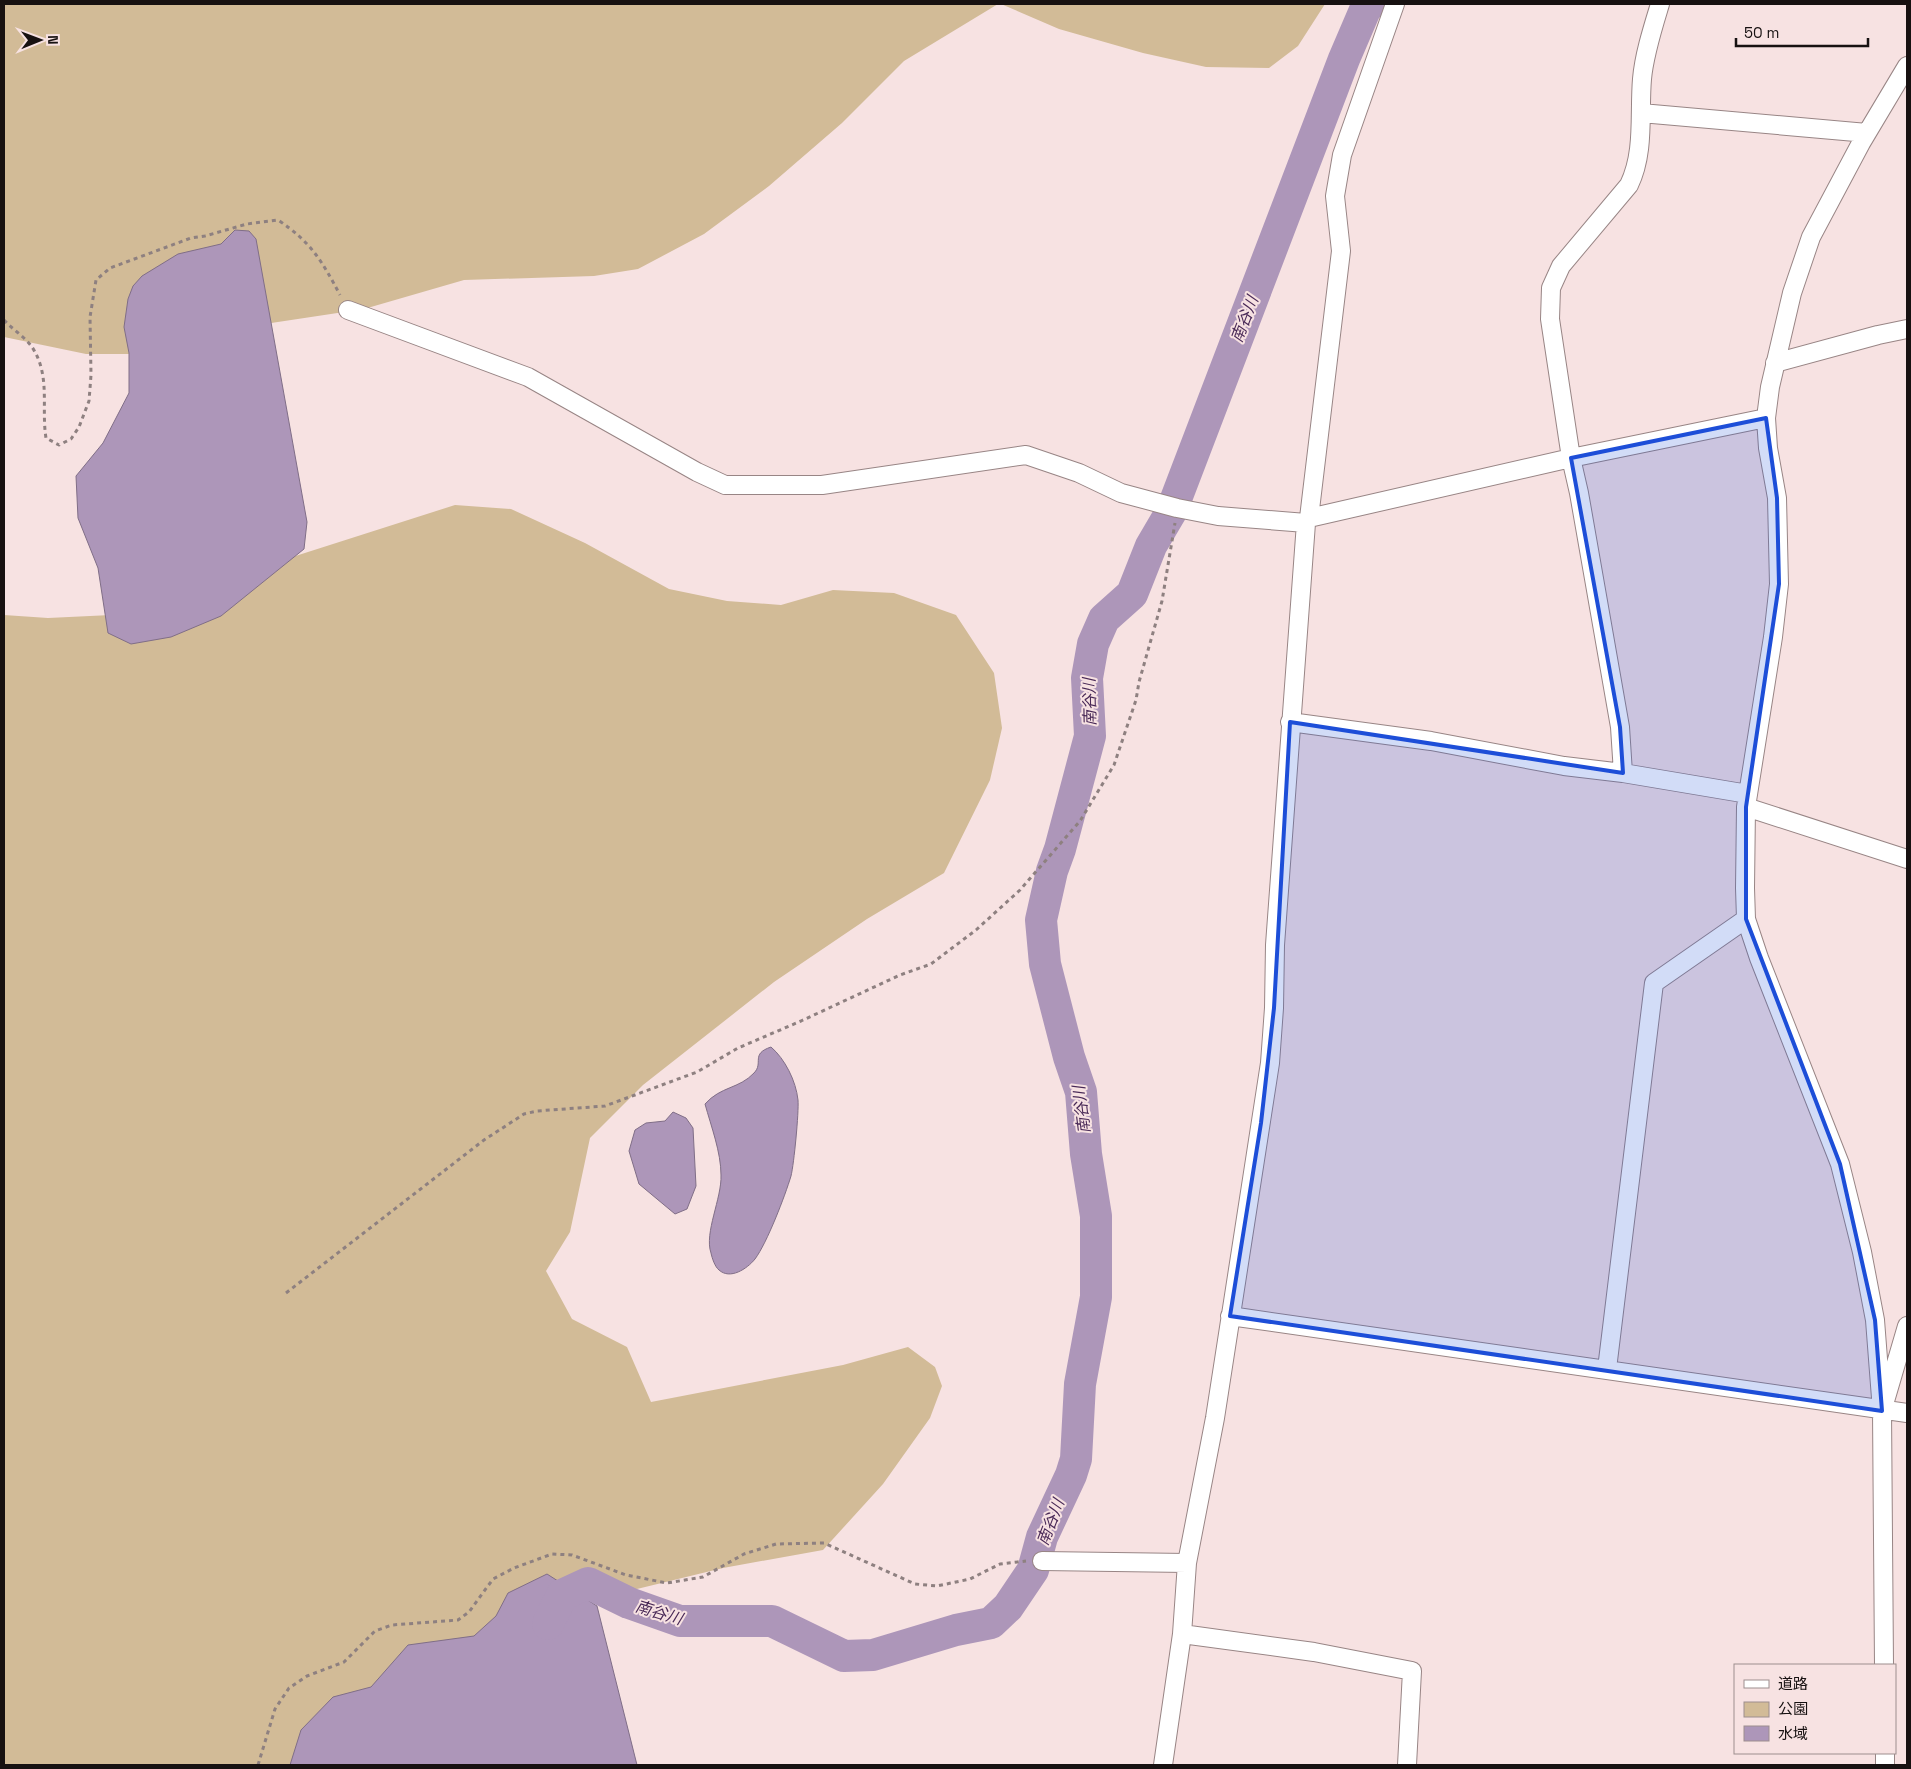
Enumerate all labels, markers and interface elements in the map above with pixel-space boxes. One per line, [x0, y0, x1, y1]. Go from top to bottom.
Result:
north arrow [15, 15, 65, 65]
scale bar [1736, 15, 1868, 47]
text: 50 m [1744, 23, 1779, 42]
text: N [44, 35, 62, 45]
water label: 南谷川 [1226, 291, 1264, 345]
water label: 南谷川 [1079, 676, 1100, 726]
water label: 南谷川 [1068, 1083, 1095, 1135]
water label: 南谷川 [1032, 1494, 1070, 1548]
water label: 南谷川 [633, 1595, 687, 1630]
legend [1734, 1664, 1896, 1754]
text: 道路 [1778, 1674, 1808, 1693]
text: 公園 [1778, 1699, 1808, 1718]
text: 水域 [1778, 1724, 1808, 1743]

